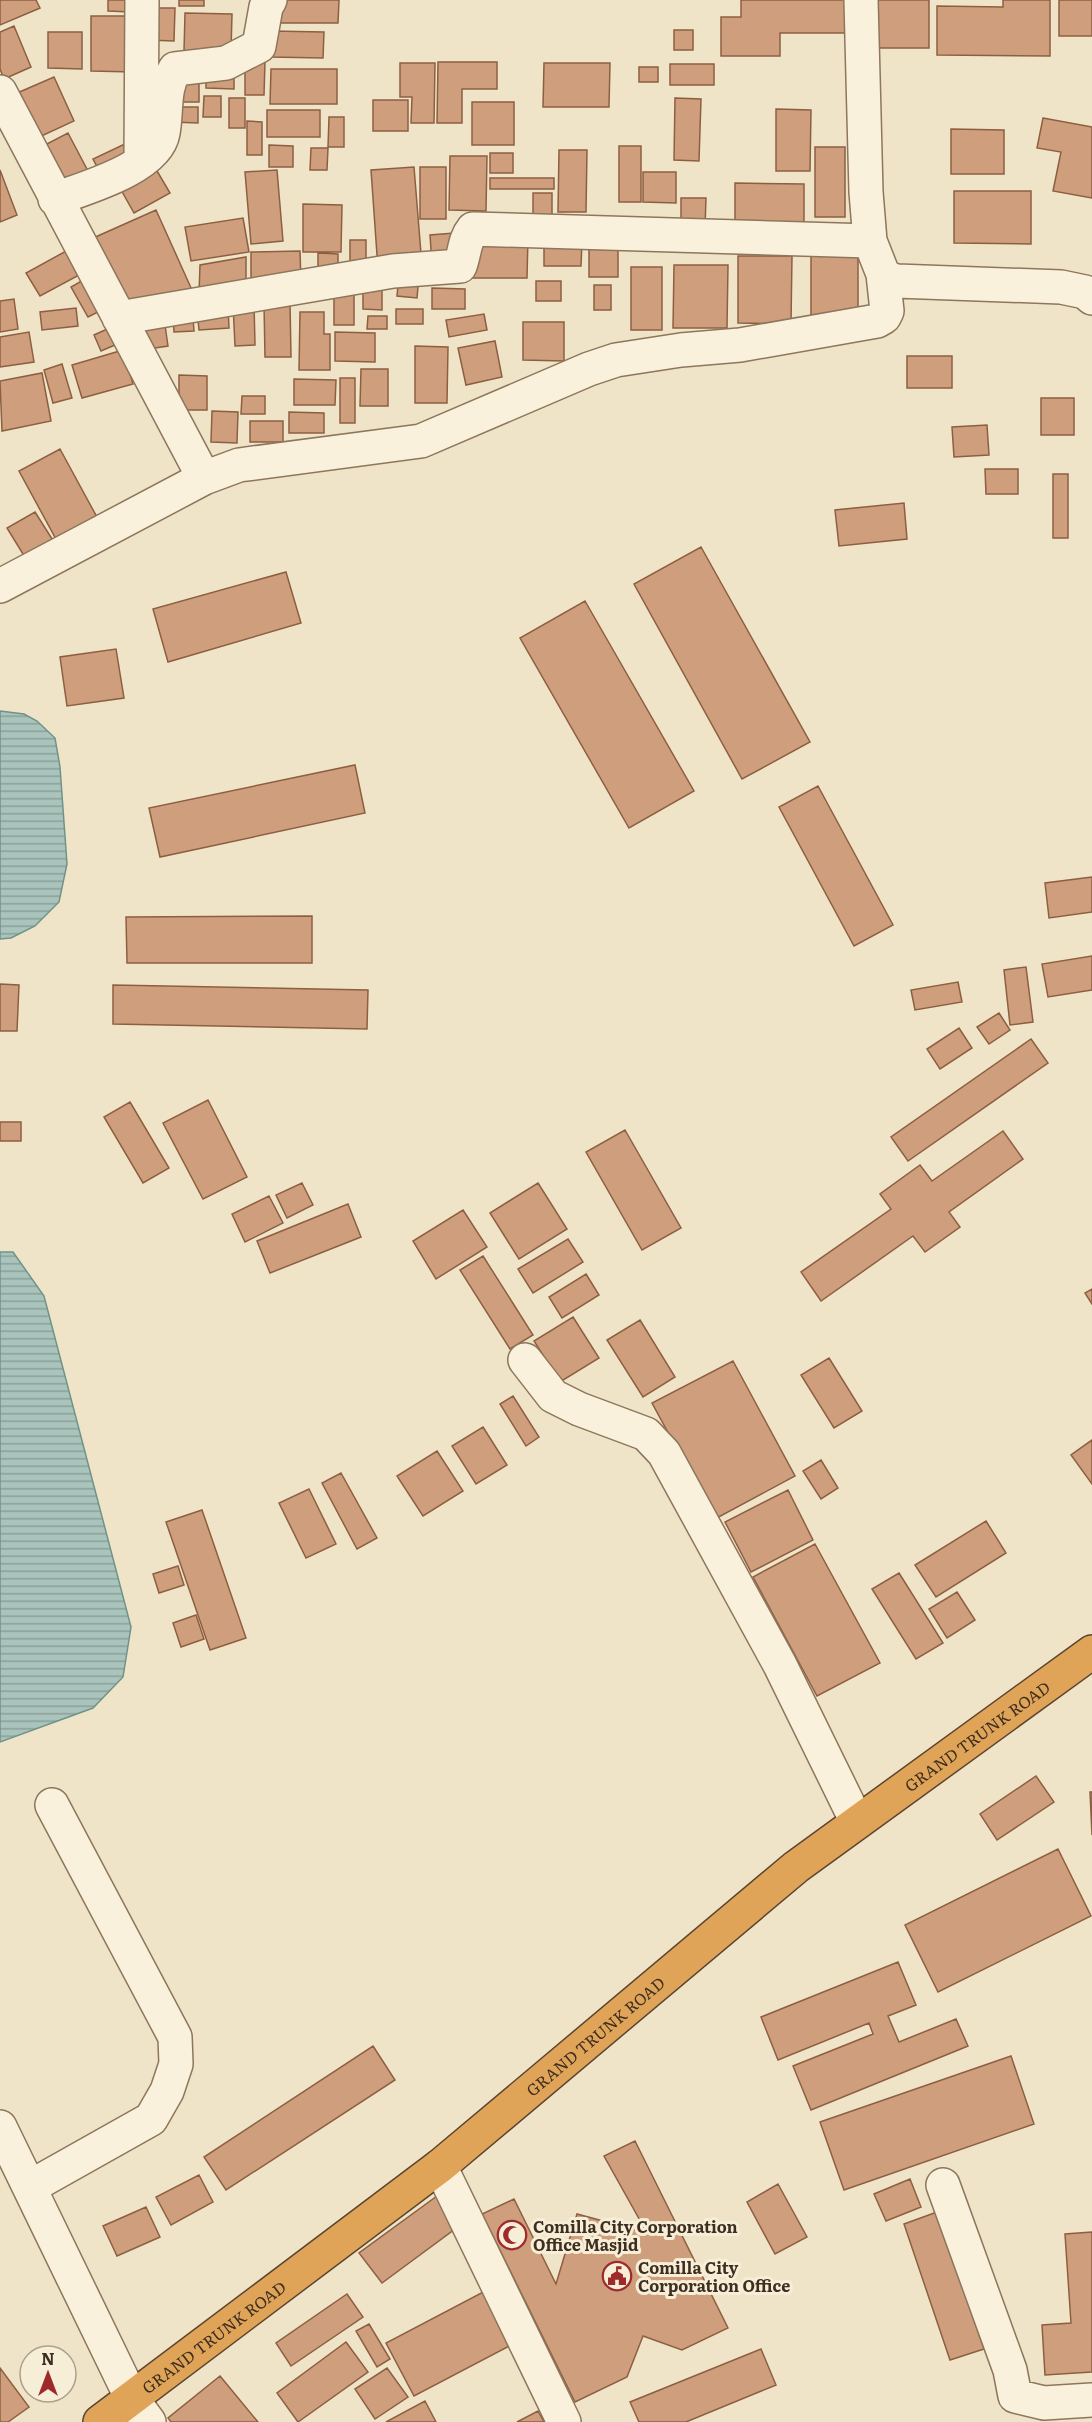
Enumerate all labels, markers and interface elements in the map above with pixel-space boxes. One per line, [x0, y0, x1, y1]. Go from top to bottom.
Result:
street label: GRAND TRUNK ROAD [899, 1675, 1055, 1797]
street label: GRAND TRUNK ROAD [520, 1970, 670, 2101]
place label: Comilla City Corporation Office Masjid [533, 2214, 738, 2256]
mosque icon: Comilla City Corporation Office Masjid [496, 2219, 528, 2251]
place label: Comilla City Corporation Office [638, 2255, 790, 2297]
public building icon: Comilla City Corporation Office [601, 2260, 633, 2292]
street label: GRAND TRUNK ROAD [136, 2274, 290, 2399]
north arrow [18, 2344, 78, 2404]
text: N [41, 2346, 55, 2370]

